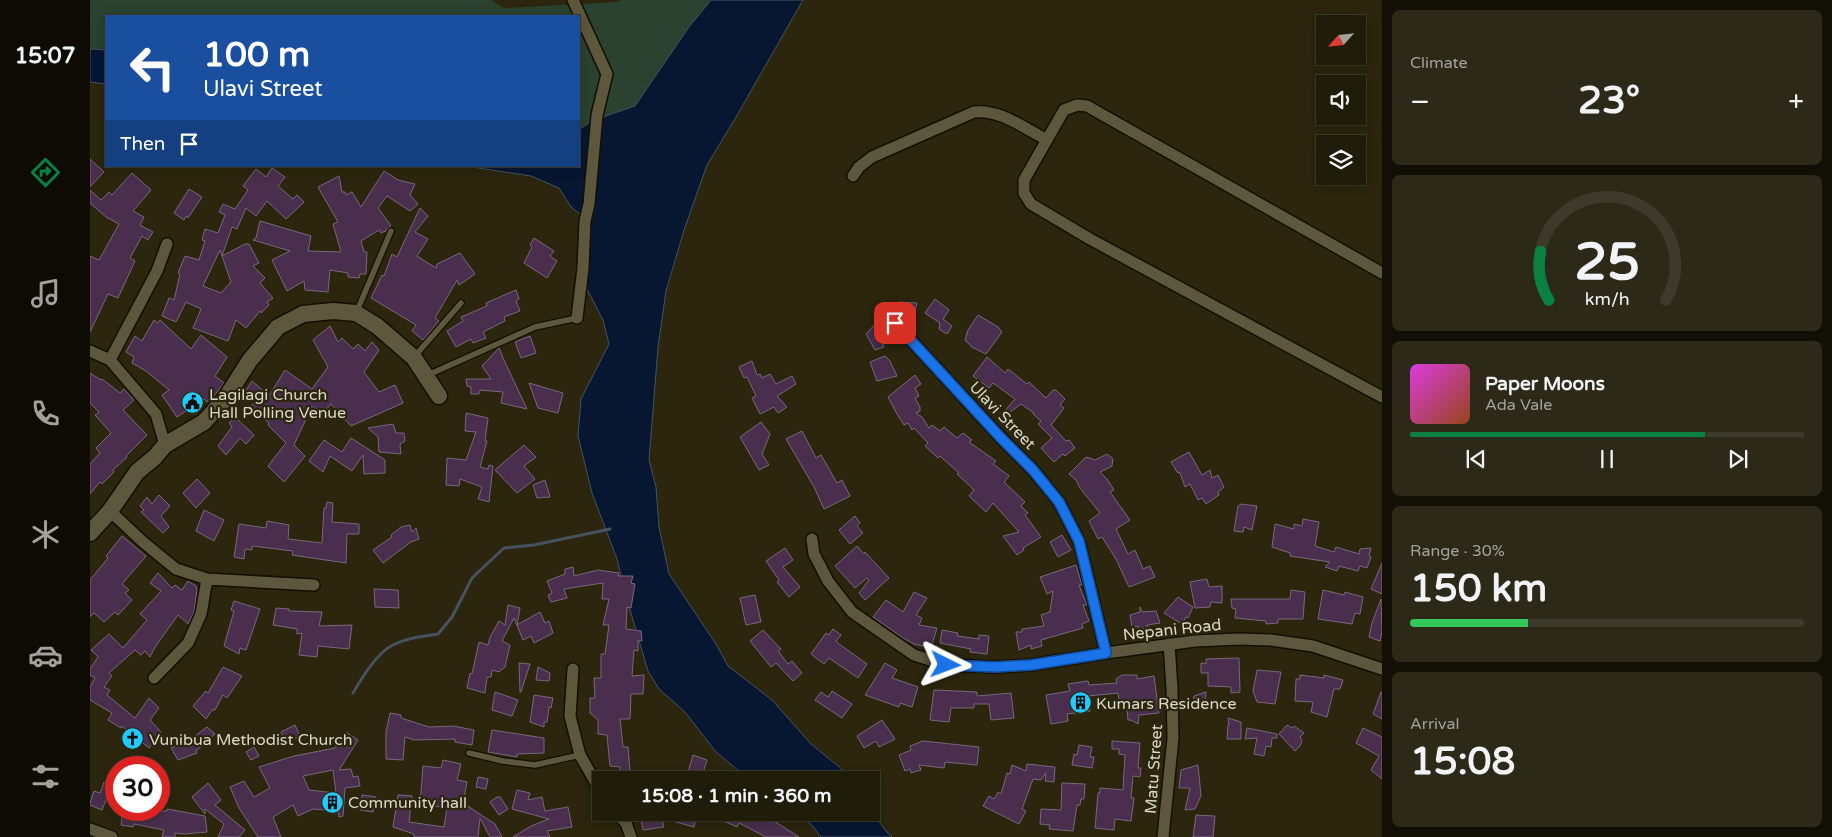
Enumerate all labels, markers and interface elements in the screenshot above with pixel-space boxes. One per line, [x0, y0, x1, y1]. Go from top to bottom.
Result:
north arrow [1316, 15, 1366, 65]
map controls [1316, 15, 1366, 185]
text: 100 m [203, 34, 310, 76]
icon: left [120, 35, 185, 100]
text: 15:07 [15, 43, 75, 69]
text: Climate [1410, 53, 1468, 73]
button: sound [1316, 75, 1366, 125]
text: Ulavi Street [203, 76, 323, 102]
text: 23° [1578, 78, 1640, 124]
text: − [1410, 85, 1430, 119]
text: + [1788, 85, 1804, 119]
icon: arrive [175, 130, 203, 158]
text: Then [120, 133, 165, 155]
button: layers [1316, 135, 1366, 185]
icon: directions [28, 155, 63, 190]
text: 25 [1574, 231, 1640, 294]
icon: music [28, 276, 63, 311]
text: km/h [1585, 289, 1629, 310]
pin [874, 302, 916, 344]
icon: arrive [881, 309, 909, 337]
text: Paper Moons [1485, 373, 1605, 395]
street label: Ulavi Street [965, 377, 1040, 454]
place label: Lagilagi Church Hall Polling Venue [209, 385, 346, 423]
public building icon: Lagilagi Church Hall Polling Venue [181, 391, 205, 415]
text: Ada Vale [1485, 395, 1552, 415]
icon: phone [28, 396, 63, 431]
icon: previous [1462, 445, 1490, 473]
icon: pause [1593, 445, 1621, 473]
icon: next [1724, 445, 1752, 473]
icon: climate [28, 517, 63, 552]
text: Range · 30% [1410, 541, 1505, 561]
text: 150 km [1410, 566, 1547, 612]
street label: Nepani Road [1122, 615, 1222, 645]
icon: car [28, 638, 63, 673]
position arrow [919, 638, 971, 690]
building icon: Kumars Residence [1068, 691, 1092, 715]
place label: Kumars Residence [1096, 694, 1237, 714]
text: Arrival [1410, 714, 1459, 734]
street label: Matu Street [1141, 723, 1167, 815]
church icon: Vunibua Methodist Church [121, 727, 145, 751]
place label: Vunibua Methodist Church [149, 730, 352, 750]
text: 15:08 [1410, 739, 1515, 785]
speed limit sign: 30 [105, 756, 170, 821]
icon: filters [28, 759, 63, 794]
text: 15:08 · 1 min · 360 m [640, 785, 832, 807]
building icon: Community hall [320, 790, 344, 814]
place label: Community hall [348, 793, 467, 813]

